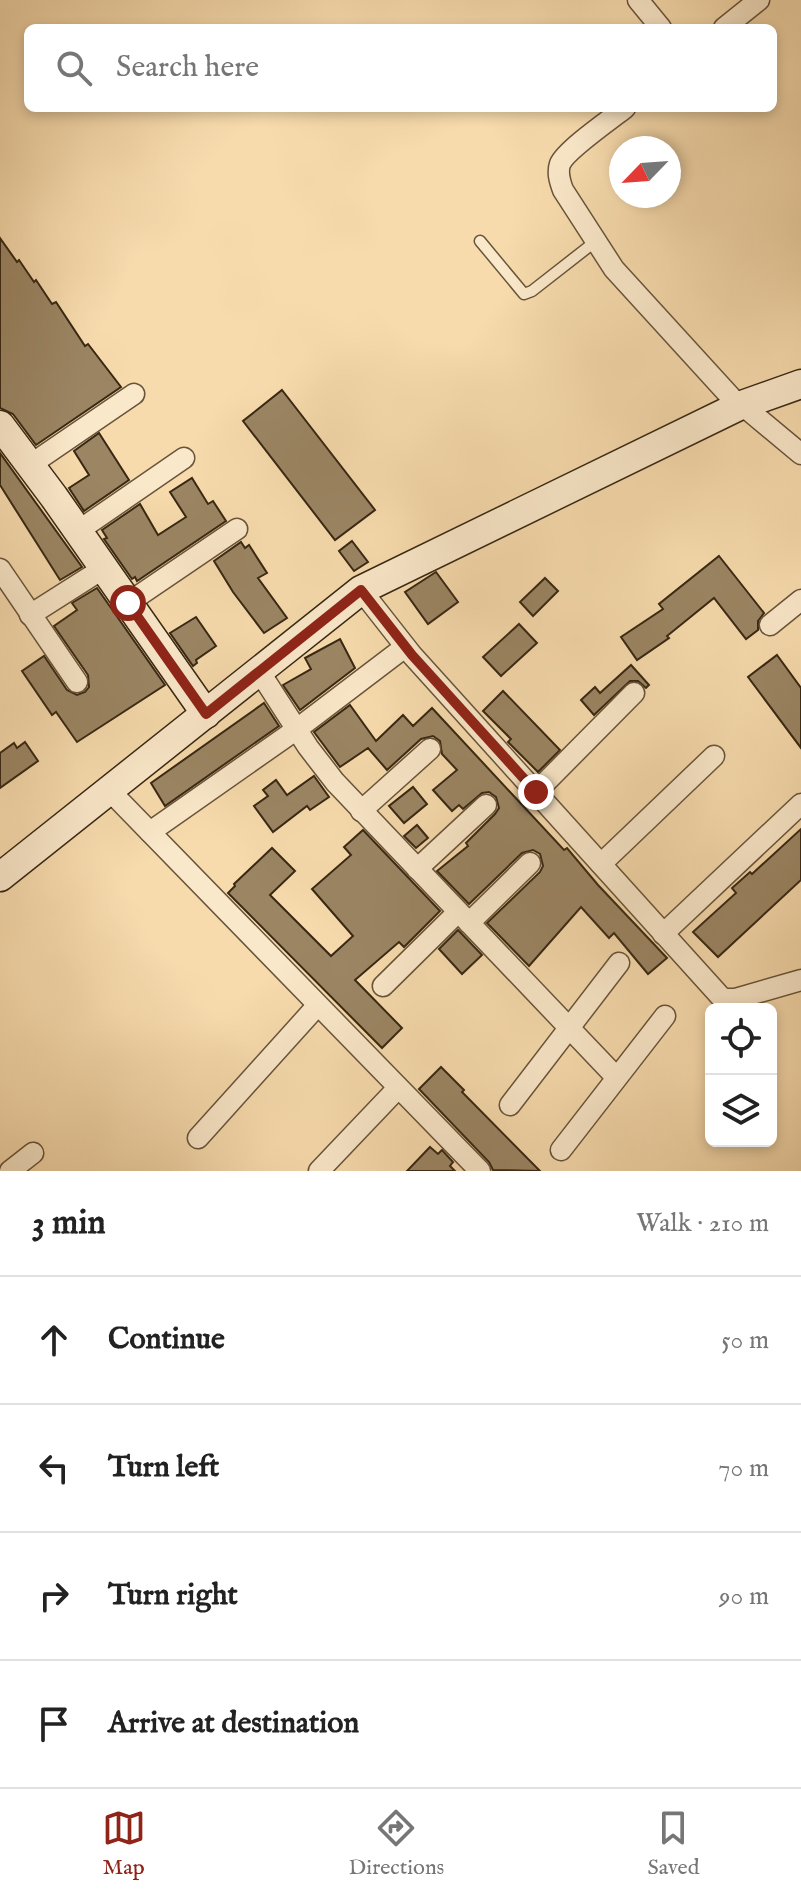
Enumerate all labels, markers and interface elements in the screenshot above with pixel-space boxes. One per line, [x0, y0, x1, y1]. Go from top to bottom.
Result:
search box [24, 24, 777, 112]
icon: search [52, 46, 96, 90]
text: Search here [116, 49, 259, 87]
north arrow [609, 136, 681, 208]
route start [110, 585, 146, 621]
route end [518, 774, 554, 810]
map controls [705, 1003, 777, 1147]
button: locate [705, 1003, 777, 1075]
button: layers [705, 1075, 777, 1147]
text: 3 min [32, 1202, 106, 1245]
text: Walk · 210 m [636, 1207, 769, 1240]
icon: ahead [32, 1318, 76, 1362]
text: Continue [108, 1321, 225, 1359]
text: 50 m [721, 1324, 769, 1357]
icon: left [32, 1446, 76, 1490]
text: Turn left [108, 1449, 219, 1487]
text: 70 m [718, 1452, 769, 1485]
icon: right [32, 1574, 76, 1618]
text: Turn right [108, 1577, 238, 1615]
text: 90 m [719, 1580, 769, 1613]
icon: arrive [32, 1702, 76, 1746]
text: Arrive at destination [108, 1705, 359, 1743]
tab: Map [102, 1806, 146, 1882]
tab: Directions [349, 1806, 444, 1882]
tab: Saved [647, 1806, 699, 1882]

